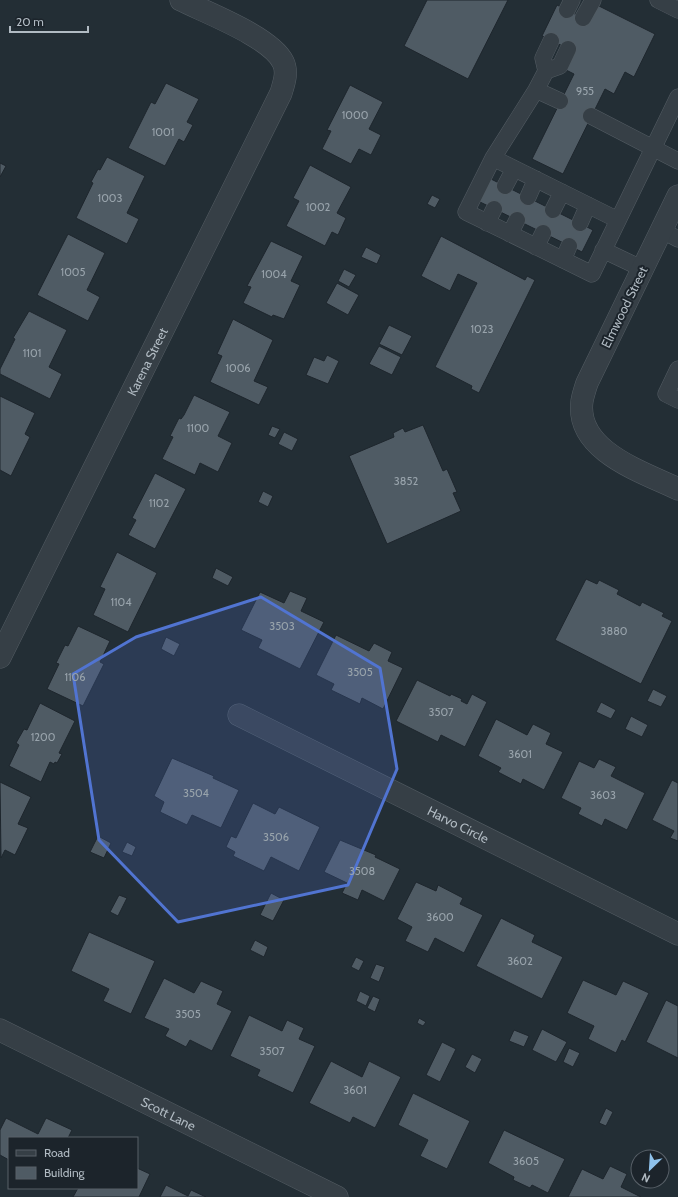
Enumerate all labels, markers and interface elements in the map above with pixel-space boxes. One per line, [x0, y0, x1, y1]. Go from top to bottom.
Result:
scale bar [10, 8, 88, 34]
text: 20 m [16, 14, 44, 29]
house number: 955 [576, 84, 594, 98]
house number: 1000 [342, 108, 369, 122]
house number: 1001 [152, 125, 174, 139]
house number: 1003 [98, 191, 122, 205]
house number: 1002 [306, 200, 331, 214]
street label: Elmwood Street [597, 263, 651, 350]
house number: 1005 [61, 265, 85, 279]
house number: 1004 [261, 267, 287, 281]
house number: 1023 [471, 322, 494, 336]
street label: Karena Street [123, 324, 171, 398]
house number: 1101 [23, 346, 41, 360]
house number: 1006 [225, 361, 251, 375]
house number: 1100 [187, 421, 210, 435]
house number: 3852 [394, 474, 418, 488]
house number: 1102 [149, 496, 170, 510]
house number: 1104 [110, 595, 132, 609]
house number: 3503 [269, 619, 295, 633]
house number: 3880 [601, 624, 628, 638]
house number: 3505 [347, 665, 373, 679]
house number: 1106 [64, 670, 86, 684]
house number: 3507 [429, 705, 454, 719]
house number: 1200 [31, 730, 56, 744]
house number: 3601 [508, 747, 532, 761]
house number: 3504 [183, 786, 210, 800]
house number: 3603 [590, 788, 616, 802]
street label: Harvo Circle [425, 802, 492, 847]
house number: 3506 [263, 830, 289, 844]
house number: 3508 [349, 864, 375, 878]
house number: 3600 [426, 910, 454, 924]
house number: 3602 [507, 954, 533, 968]
house number: 3505 [175, 1007, 201, 1021]
house number: 3507 [260, 1044, 285, 1058]
house number: 3601 [343, 1083, 367, 1097]
street label: Scott Lane [139, 1093, 199, 1134]
legend [8, 1137, 138, 1189]
text: Road [44, 1145, 70, 1160]
north arrow [630, 1149, 670, 1189]
house number: 3605 [513, 1154, 539, 1168]
text: Building [44, 1165, 86, 1180]
text: N [639, 1170, 652, 1186]

